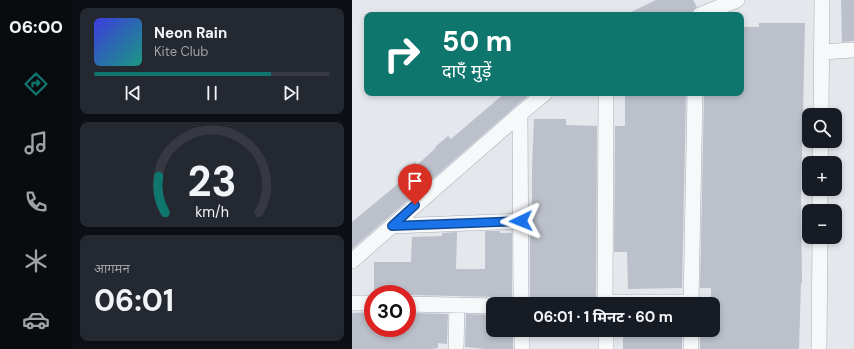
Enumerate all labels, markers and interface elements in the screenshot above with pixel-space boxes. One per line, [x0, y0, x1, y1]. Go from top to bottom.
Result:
text: 06:00 [9, 15, 63, 39]
text: Neon Rain [154, 23, 227, 43]
text: 50 m [442, 23, 512, 60]
icon: right [376, 28, 428, 80]
text: Kite Club [154, 43, 208, 60]
text: दाएँ मुड़ें [442, 59, 491, 83]
icon: directions [22, 70, 50, 98]
icon: previous [122, 82, 144, 104]
icon: pause [201, 82, 223, 104]
icon: next [280, 82, 302, 104]
map controls [802, 108, 842, 244]
button: search [802, 108, 842, 148]
icon: music [22, 129, 50, 157]
text: 23 [187, 154, 237, 208]
button: + [802, 156, 842, 196]
pin [398, 164, 432, 205]
icon: arrive [404, 170, 426, 192]
icon: phone [22, 188, 50, 216]
position arrow [500, 200, 542, 242]
text: km/h [195, 202, 229, 220]
button: − [802, 204, 842, 244]
icon: climate [22, 247, 50, 275]
text: आगमन [94, 260, 130, 277]
text: 06:01 [94, 281, 174, 320]
speed limit sign: 30 [364, 285, 416, 337]
icon: car [22, 306, 50, 334]
text: 06:01 · 1 मिनट · 60 m [533, 307, 673, 327]

